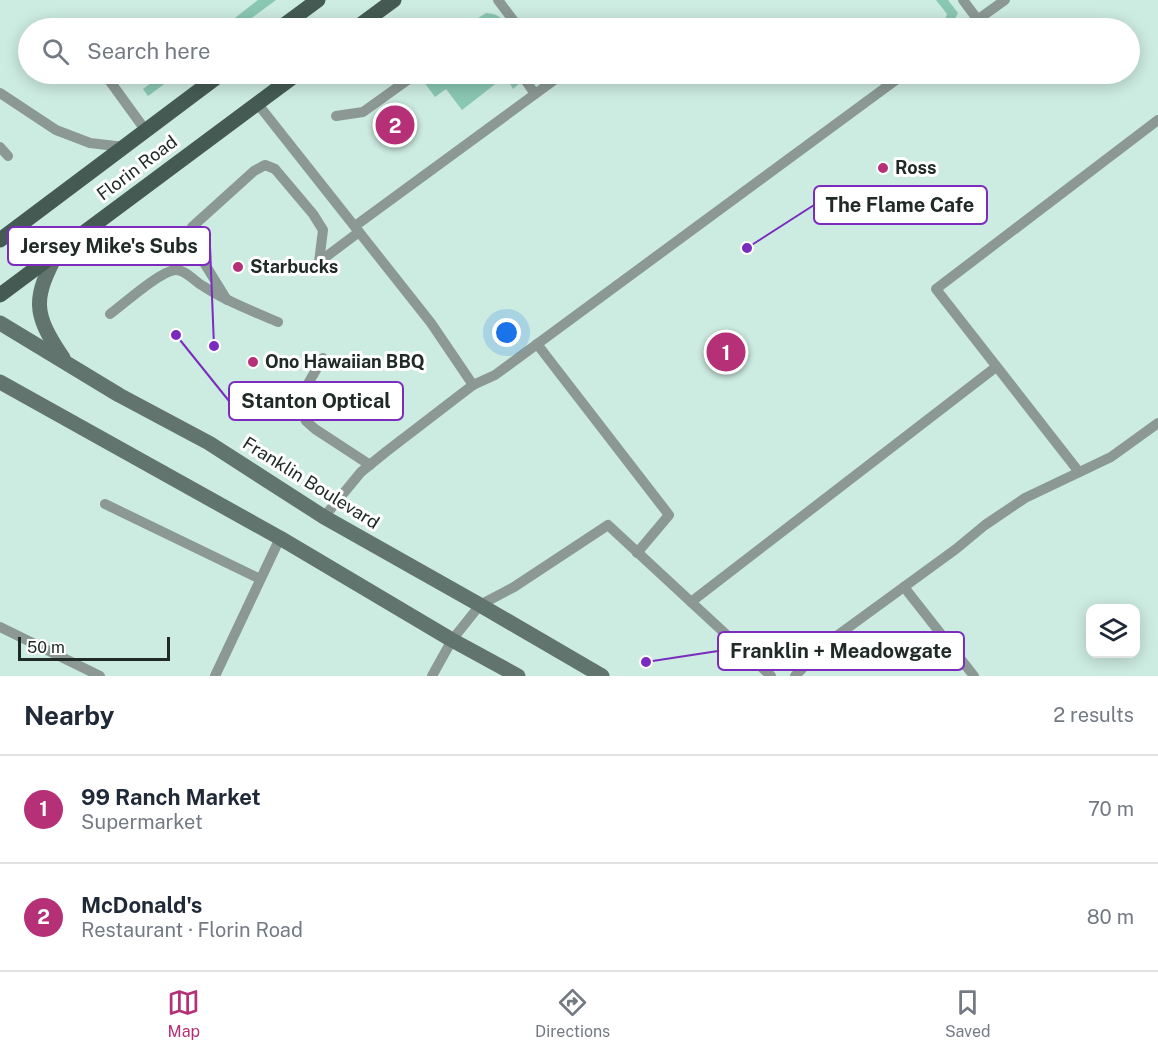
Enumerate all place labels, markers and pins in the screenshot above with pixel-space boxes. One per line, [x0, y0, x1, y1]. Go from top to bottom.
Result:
pin: 2 [376, 102, 414, 148]
place label: Ross [895, 157, 936, 178]
marker: Ross [876, 161, 890, 175]
callout: The Flame Cafe [814, 186, 987, 224]
callout: Jersey Mike's Subs [8, 227, 210, 265]
place label: Starbucks [250, 256, 338, 277]
marker: Starbucks [231, 260, 245, 274]
pin: 1 [706, 330, 746, 374]
place label: Ono Hawaiian BBQ [265, 351, 425, 372]
marker: Ono Hawaiian BBQ [246, 355, 260, 369]
callout: Stanton Optical [229, 382, 403, 420]
callout: Franklin + Meadowgate [718, 632, 964, 670]

